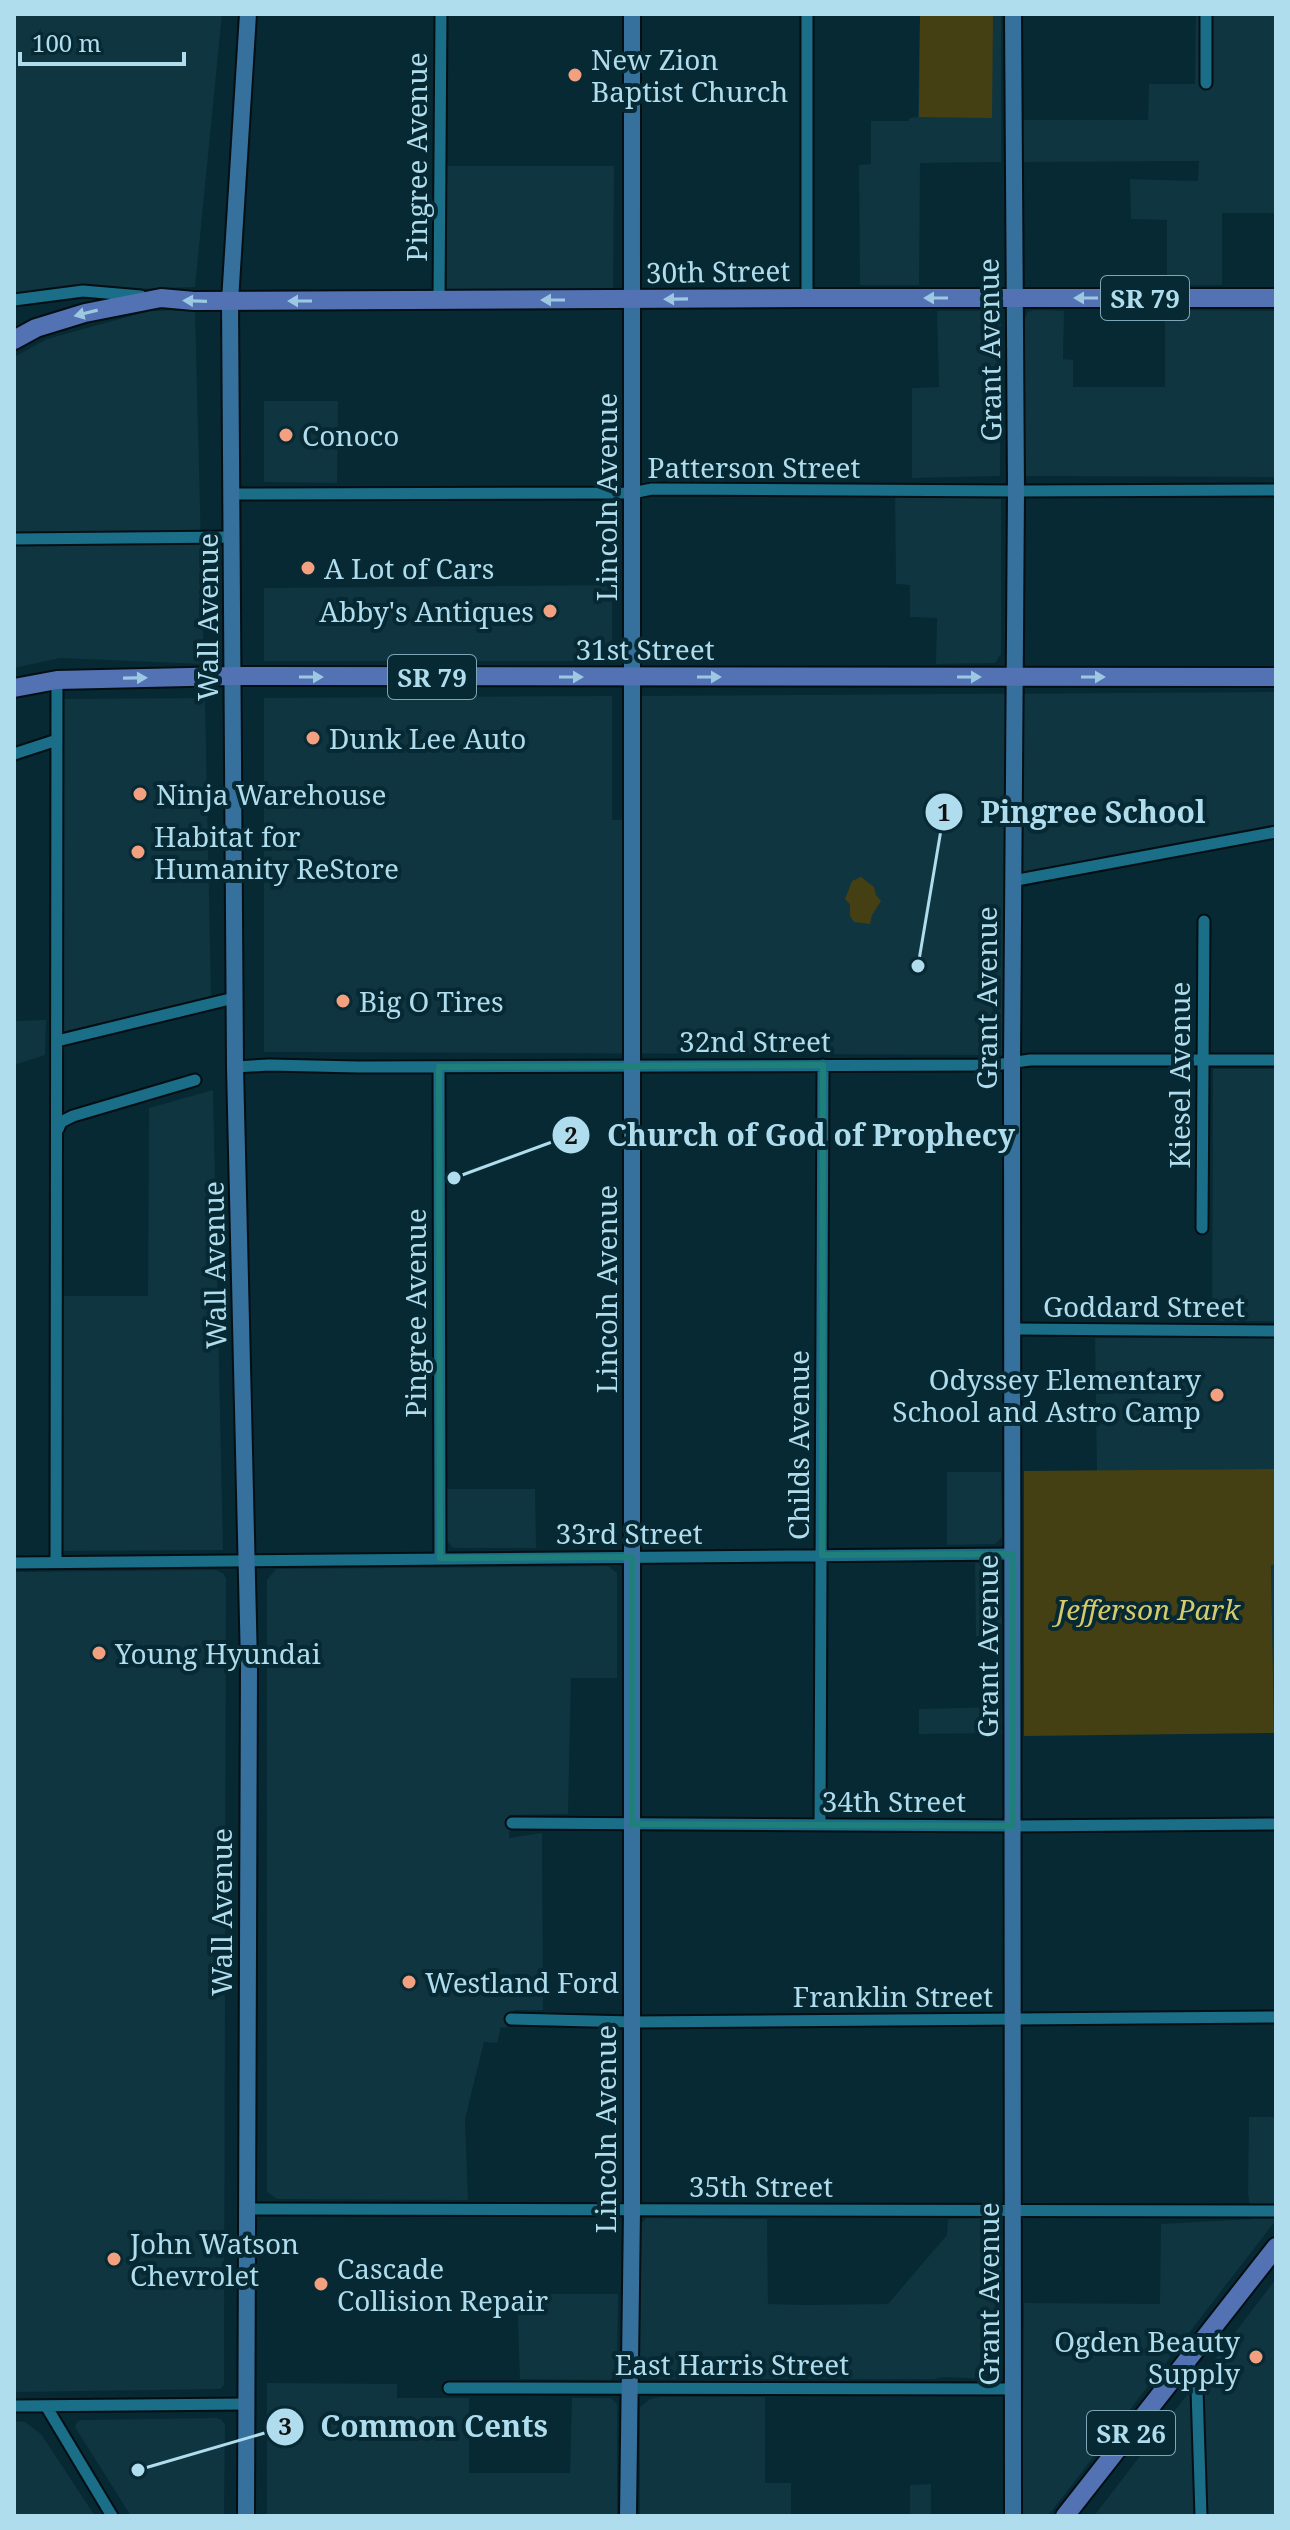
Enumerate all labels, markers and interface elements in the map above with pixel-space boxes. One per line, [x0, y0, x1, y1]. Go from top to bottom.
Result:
scale bar [20, 16, 184, 66]
text: 100 m [32, 26, 101, 59]
place label: New Zion Baptist Church [591, 40, 788, 110]
street label: Pingree Avenue [397, 52, 435, 262]
marker: New Zion Baptist Church [566, 66, 584, 84]
street label: 30th Street [646, 251, 791, 291]
street label: Grant Avenue [968, 258, 1010, 442]
road number: SR 79 [1101, 276, 1189, 320]
one-way arrow [923, 292, 948, 304]
one-way arrow [1073, 292, 1098, 304]
one-way arrow [663, 293, 688, 305]
one-way arrow [182, 294, 207, 307]
one-way arrow [540, 294, 565, 306]
one-way arrow [287, 295, 312, 307]
one-way arrow [73, 308, 98, 320]
street label: Lincoln Avenue [587, 393, 625, 601]
place label: Conoco [302, 416, 400, 454]
marker: Conoco [277, 426, 295, 444]
street label: Patterson Street [648, 448, 861, 486]
street label: Wall Avenue [188, 533, 226, 701]
place label: A Lot of Cars [324, 549, 494, 587]
marker: A Lot of Cars [299, 559, 317, 577]
place label: Abby's Antiques [319, 592, 534, 630]
marker: Abby's Antiques [541, 602, 559, 620]
street label: 31st Street [575, 630, 715, 668]
road number: SR 79 [388, 655, 476, 699]
one-way arrow [299, 670, 324, 683]
one-way arrow [559, 671, 584, 683]
one-way arrow [697, 671, 722, 683]
one-way arrow [957, 671, 982, 683]
one-way arrow [1081, 671, 1106, 683]
one-way arrow [123, 672, 148, 684]
place label: Dunk Lee Auto [329, 719, 527, 757]
marker: Dunk Lee Auto [304, 729, 322, 747]
place label: Ninja Warehouse [156, 775, 386, 813]
marker: Ninja Warehouse [131, 785, 149, 803]
callout: Pingree School [924, 785, 1221, 839]
text: Pingree School [981, 791, 1206, 832]
text: 1 [937, 795, 951, 828]
place label: Habitat for Humanity ReStore [154, 817, 399, 887]
marker: Habitat for Humanity ReStore [129, 843, 147, 861]
street label: Grant Avenue [967, 906, 1005, 1090]
street label: Kiesel Avenue [1160, 981, 1198, 1169]
place label: Big O Tires [359, 982, 504, 1020]
marker: Big O Tires [334, 992, 352, 1010]
street label: 32nd Street [679, 1022, 831, 1060]
callout: Church of God of Prophecy [551, 1108, 1031, 1162]
text: Church of God of Prophecy [607, 1114, 1016, 1155]
text: 2 [564, 1118, 578, 1151]
street label: Wall Avenue [194, 1181, 234, 1349]
street label: Lincoln Avenue [587, 1185, 625, 1393]
street label: Pingree Avenue [396, 1208, 434, 1418]
street label: Goddard Street [1043, 1287, 1245, 1325]
street label: Childs Avenue [779, 1350, 817, 1540]
place label: Odyssey Elementary School and Astro Camp [892, 1360, 1201, 1430]
marker: Odyssey Elementary School and Astro Camp [1208, 1386, 1226, 1404]
street label: 33rd Street [555, 1514, 703, 1552]
street label: Grant Avenue [968, 1554, 1006, 1738]
park label: Jefferson Park [1051, 1590, 1241, 1628]
place label: Young Hyundai [114, 1634, 321, 1672]
marker: Young Hyundai [90, 1644, 108, 1662]
street label: 34th Street [822, 1782, 966, 1820]
street label: Wall Avenue [202, 1828, 240, 1996]
place label: Westland Ford [425, 1963, 619, 2001]
marker: Westland Ford [400, 1973, 418, 1991]
street label: Franklin Street [793, 1977, 993, 2015]
street label: Lincoln Avenue [586, 2025, 624, 2233]
street label: 35th Street [689, 2167, 833, 2205]
street label: Grant Avenue [969, 2202, 1007, 2386]
place label: John Watson Chevrolet [129, 2224, 299, 2294]
place label: Cascade Collision Repair [337, 2249, 548, 2319]
marker: John Watson Chevrolet [105, 2250, 123, 2268]
marker: Cascade Collision Repair [312, 2275, 330, 2293]
place label: Ogden Beauty Supply [1054, 2322, 1240, 2392]
street label: East Harris Street [615, 2345, 849, 2383]
marker: Ogden Beauty Supply [1247, 2348, 1265, 2366]
callout: Common Cents [265, 2400, 564, 2454]
text: Common Cents [320, 2405, 548, 2446]
text: 3 [278, 2409, 292, 2442]
road number: SR 26 [1087, 2411, 1175, 2455]

